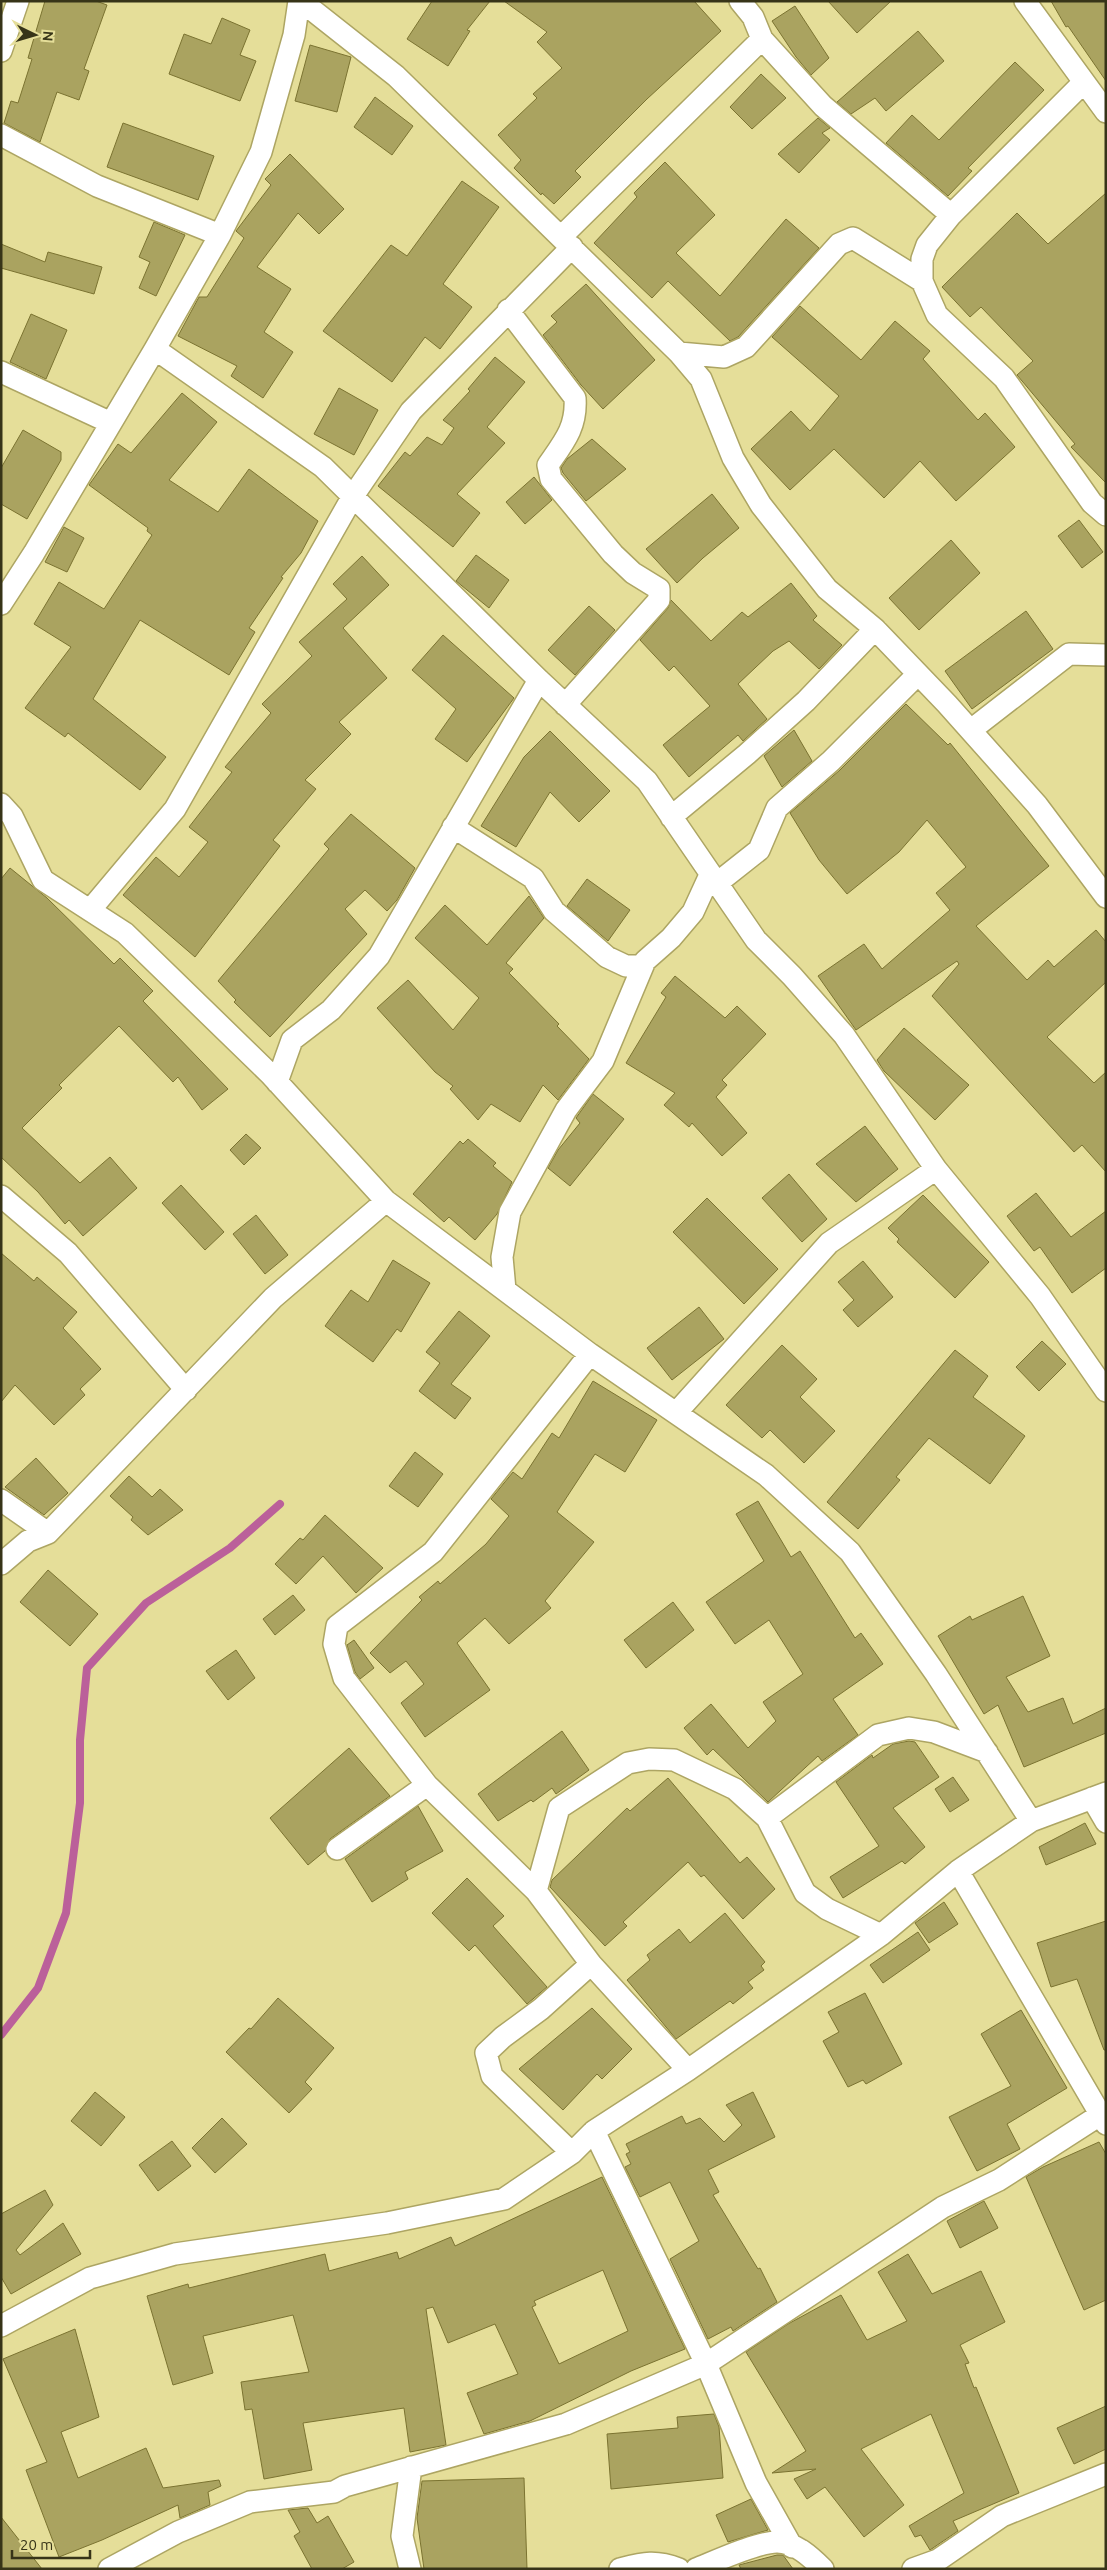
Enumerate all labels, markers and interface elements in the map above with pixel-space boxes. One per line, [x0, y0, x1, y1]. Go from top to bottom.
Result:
north arrow [10, 10, 60, 60]
text: N [40, 30, 56, 42]
scale bar [12, 2528, 90, 2560]
text: 20 m [20, 2536, 53, 2553]

